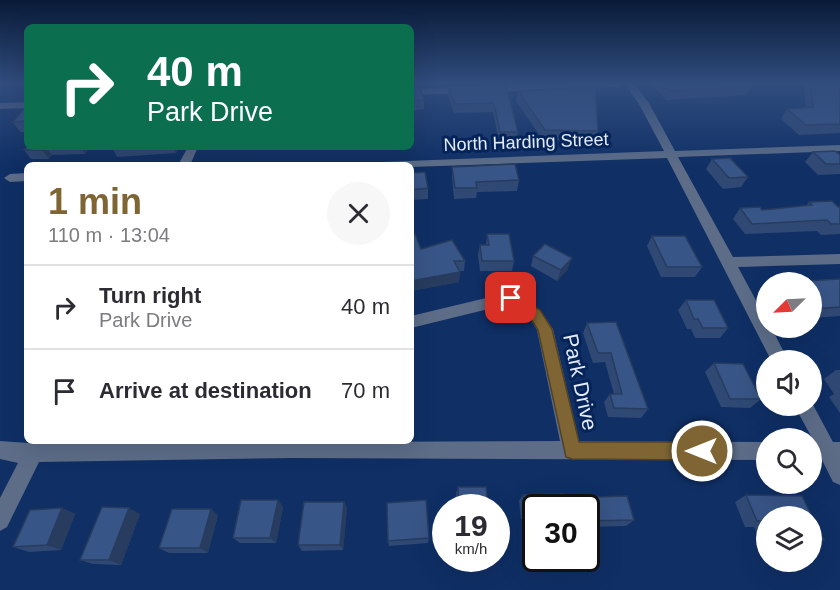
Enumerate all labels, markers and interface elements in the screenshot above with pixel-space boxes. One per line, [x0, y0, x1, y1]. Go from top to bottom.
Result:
icon: right [48, 48, 126, 126]
text: 40 m [147, 48, 243, 95]
text: Park Drive [147, 97, 273, 127]
street label: North Harding Street [443, 129, 609, 155]
text: 1 min [48, 181, 142, 222]
button: close [327, 182, 390, 245]
text: 110 m · 13:04 [48, 224, 170, 246]
pin [485, 272, 536, 323]
north arrow [756, 272, 822, 338]
map controls [756, 272, 822, 572]
icon: arrive [494, 281, 527, 314]
text: Turn right [99, 283, 201, 308]
icon: right [48, 291, 81, 324]
text: 40 m [341, 294, 390, 319]
text: Park Drive [99, 309, 192, 331]
street label: Park Drive [559, 332, 602, 432]
button: sound [756, 350, 822, 416]
icon: arrive [48, 375, 81, 408]
text: Arrive at destination [99, 378, 312, 403]
text: 70 m [341, 378, 390, 403]
position arrow [670, 419, 734, 483]
button: search [756, 428, 822, 494]
speed limit sign: 30 [522, 494, 600, 572]
button: layers [756, 506, 822, 572]
text: 19 [454, 509, 488, 542]
text: km/h [455, 540, 487, 557]

